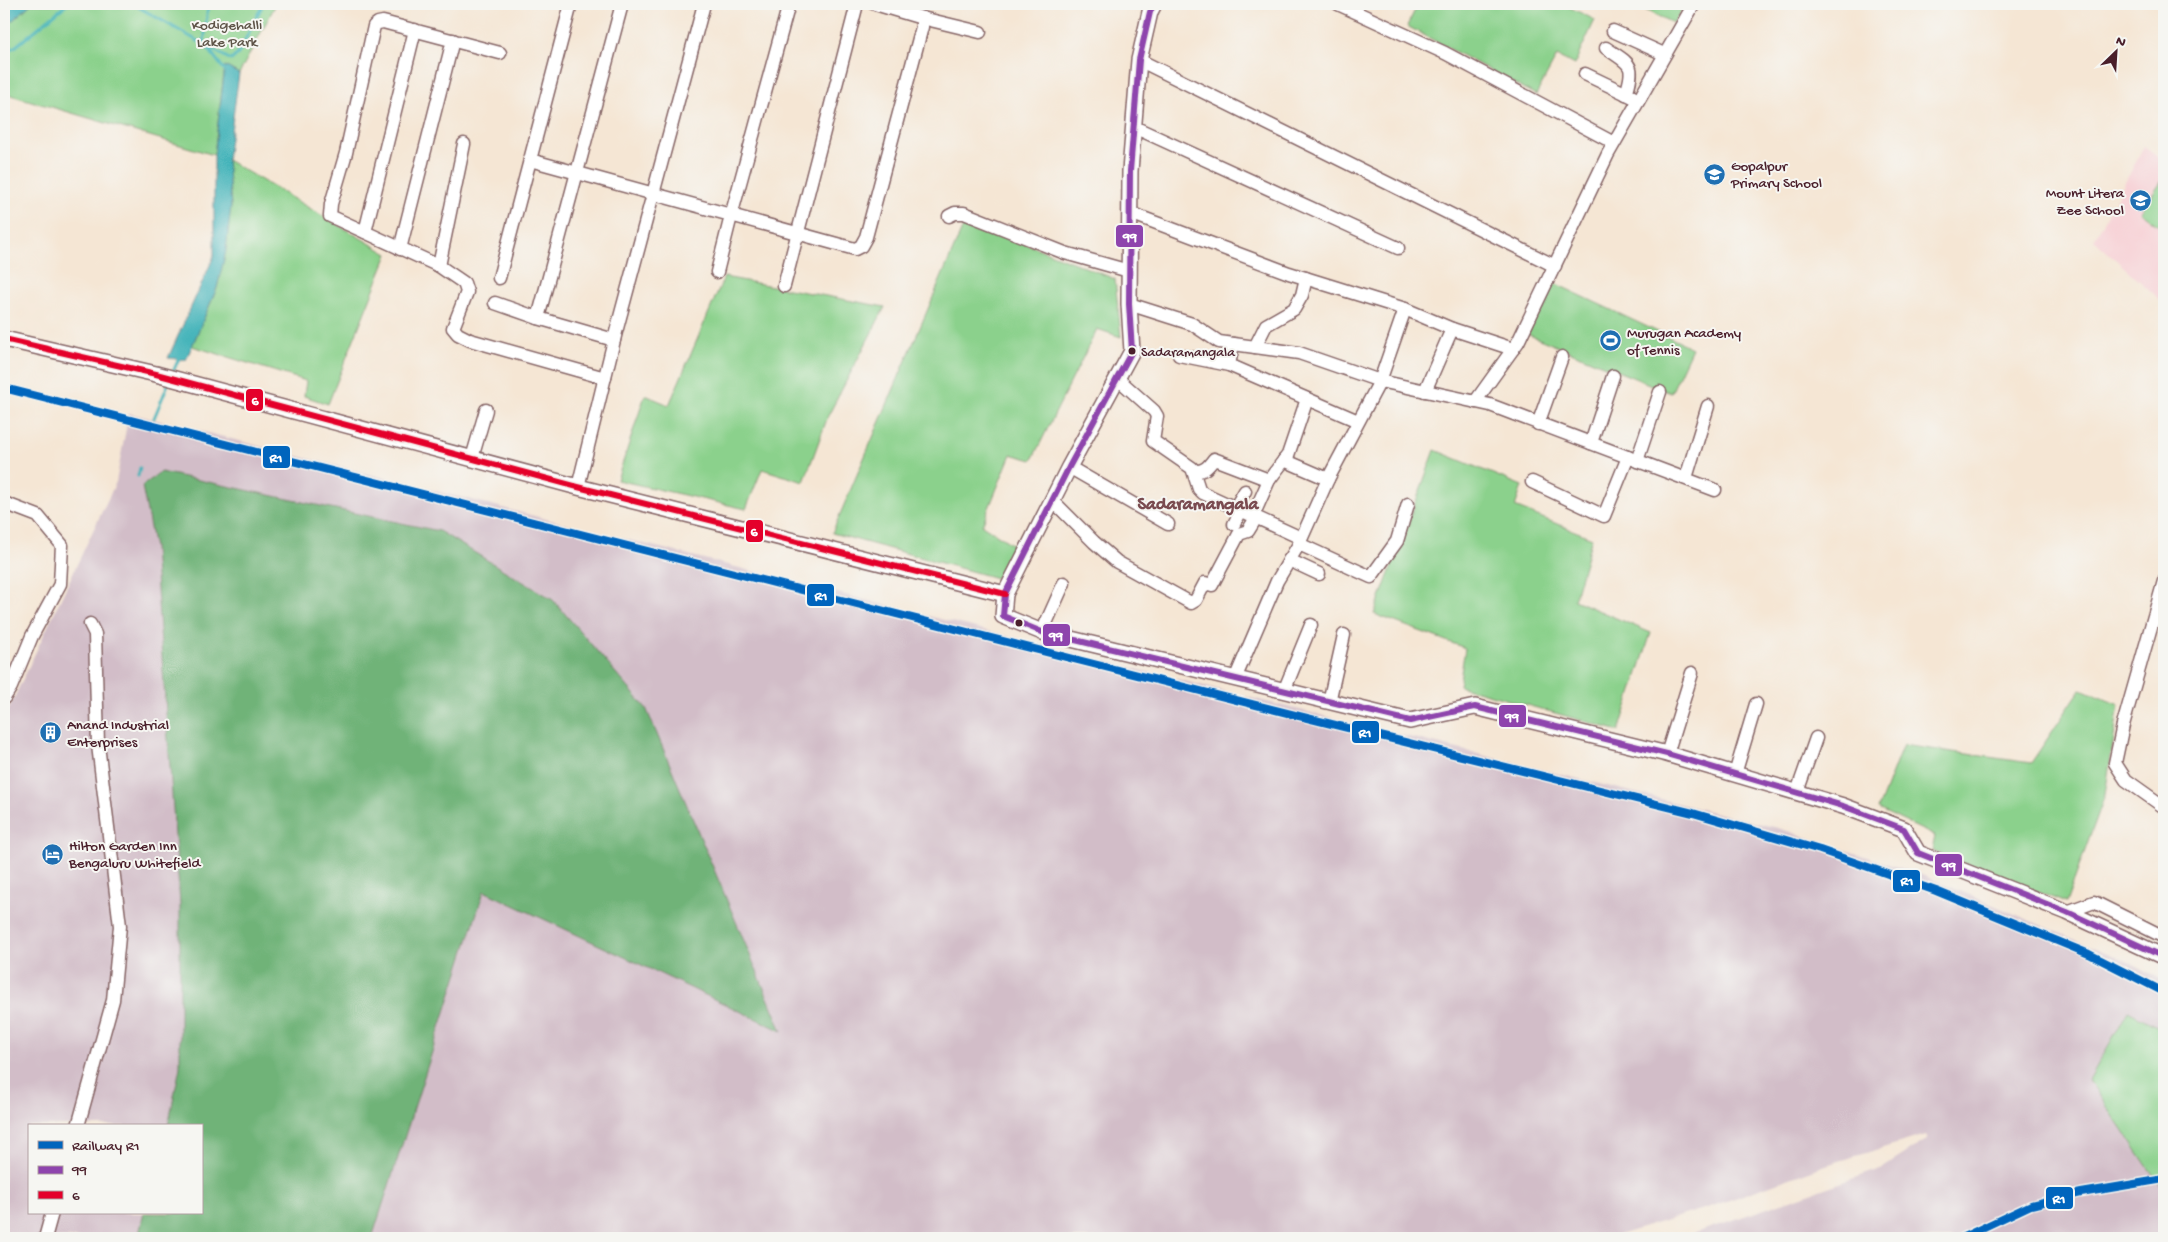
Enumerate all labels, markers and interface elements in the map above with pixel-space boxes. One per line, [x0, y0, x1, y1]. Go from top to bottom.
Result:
park label: Kodigehalli Lake Park [192, 17, 262, 52]
north arrow [2090, 28, 2140, 78]
text: N [2113, 33, 2128, 52]
place label: Gopalpur Primary School [1730, 158, 1822, 193]
school or university icon: Gopalpur Primary School [1703, 162, 1727, 186]
place label: Mount Litera Zee School [2046, 185, 2125, 220]
school or university icon: Mount Litera Zee School [2128, 189, 2152, 213]
line badge: 99 [1115, 224, 1144, 248]
text: 99 [1122, 230, 1137, 247]
place label: Murugan Academy of Tennis [1627, 325, 1742, 360]
sports icon: Murugan Academy of Tennis [1599, 329, 1623, 353]
place label: Sadaramangala [1141, 345, 1236, 362]
marker: Sadaramangala [1127, 346, 1137, 356]
line badge: 6 [245, 388, 264, 412]
text: 6 [251, 394, 259, 411]
line badge: R1 [262, 445, 291, 469]
text: R1 [269, 451, 283, 468]
district label: Sadaramangala [1138, 495, 1259, 516]
line badge: 6 [745, 519, 764, 543]
text: 6 [750, 525, 758, 542]
line badge: R1 [806, 583, 835, 607]
text: R1 [814, 589, 828, 606]
unlabelled marker [1014, 618, 1024, 628]
line badge: 99 [1042, 623, 1071, 647]
text: 99 [1048, 629, 1063, 646]
line badge: 99 [1498, 704, 1527, 728]
text: 99 [1504, 710, 1519, 727]
place label: Anand Industrial Enterprises [67, 717, 169, 752]
line badge: R1 [1351, 720, 1380, 744]
building icon: Anand Industrial Enterprises [39, 721, 63, 745]
text: R1 [1358, 726, 1372, 743]
place label: Hilton Garden Inn Bengaluru Whitefield [68, 838, 201, 873]
hotel icon: Hilton Garden Inn Bengaluru Whitefield [41, 842, 65, 866]
line badge: 99 [1934, 853, 1963, 877]
text: 99 [1941, 859, 1956, 876]
line badge: R1 [1892, 869, 1921, 893]
text: R1 [1900, 874, 1914, 891]
legend [28, 1124, 202, 1214]
text: Railway R1 [72, 1138, 140, 1156]
text: 99 [71, 1162, 88, 1180]
line badge: R1 [2045, 1186, 2074, 1210]
text: 6 [72, 1188, 80, 1206]
text: R1 [2052, 1192, 2066, 1209]

